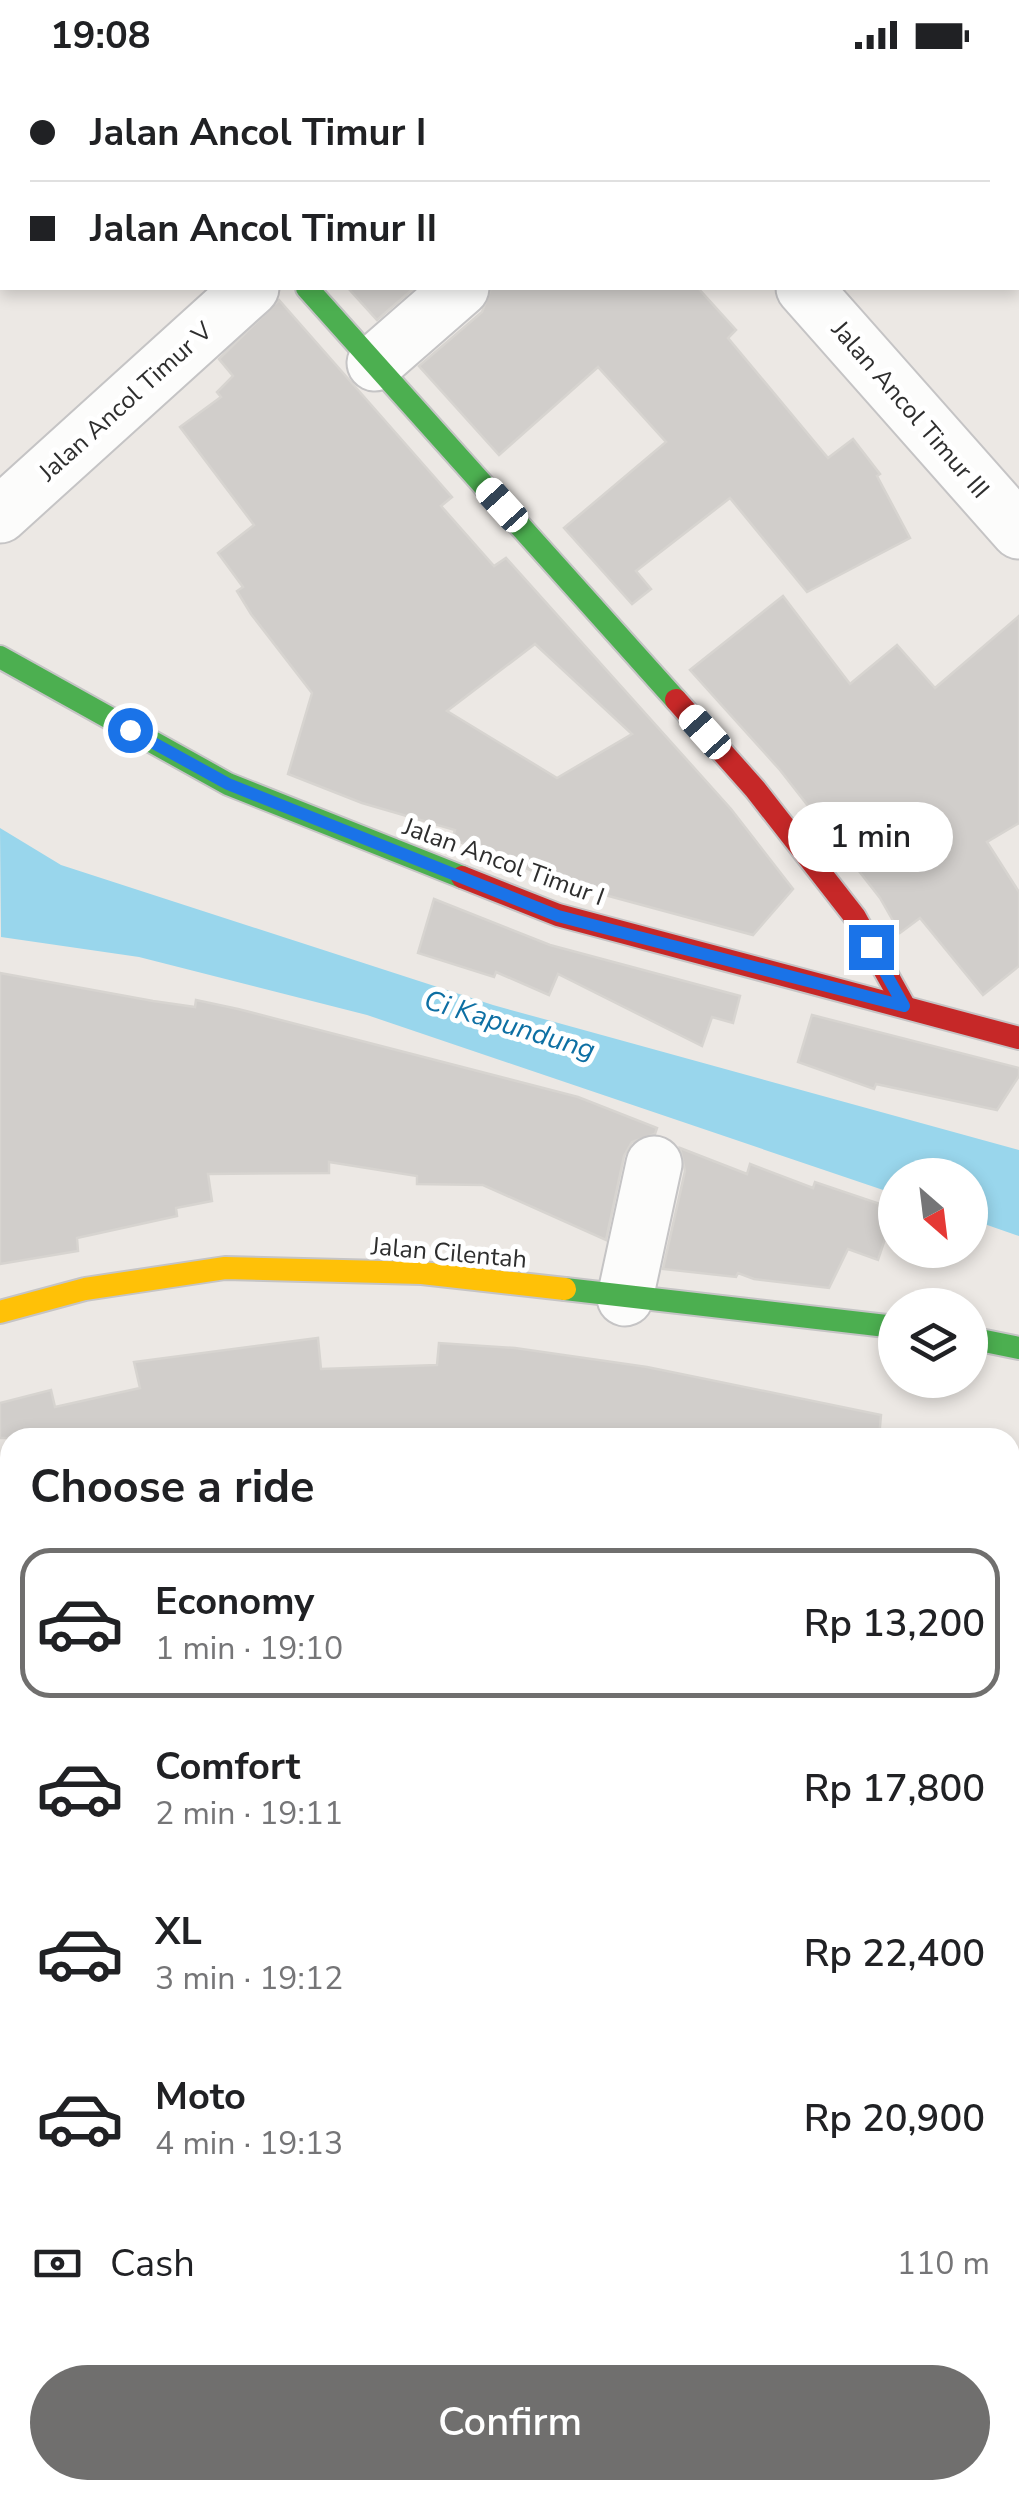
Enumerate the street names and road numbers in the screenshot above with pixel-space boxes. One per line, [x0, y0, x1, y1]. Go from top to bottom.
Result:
street label: Jalan Ancol Timur III [823, 313, 997, 506]
street label: Jalan Ancol Timur V [31, 314, 220, 490]
street label: Jalan Ancol Timur I [397, 809, 609, 914]
street label: Jalan Cilentah [369, 1229, 528, 1277]

